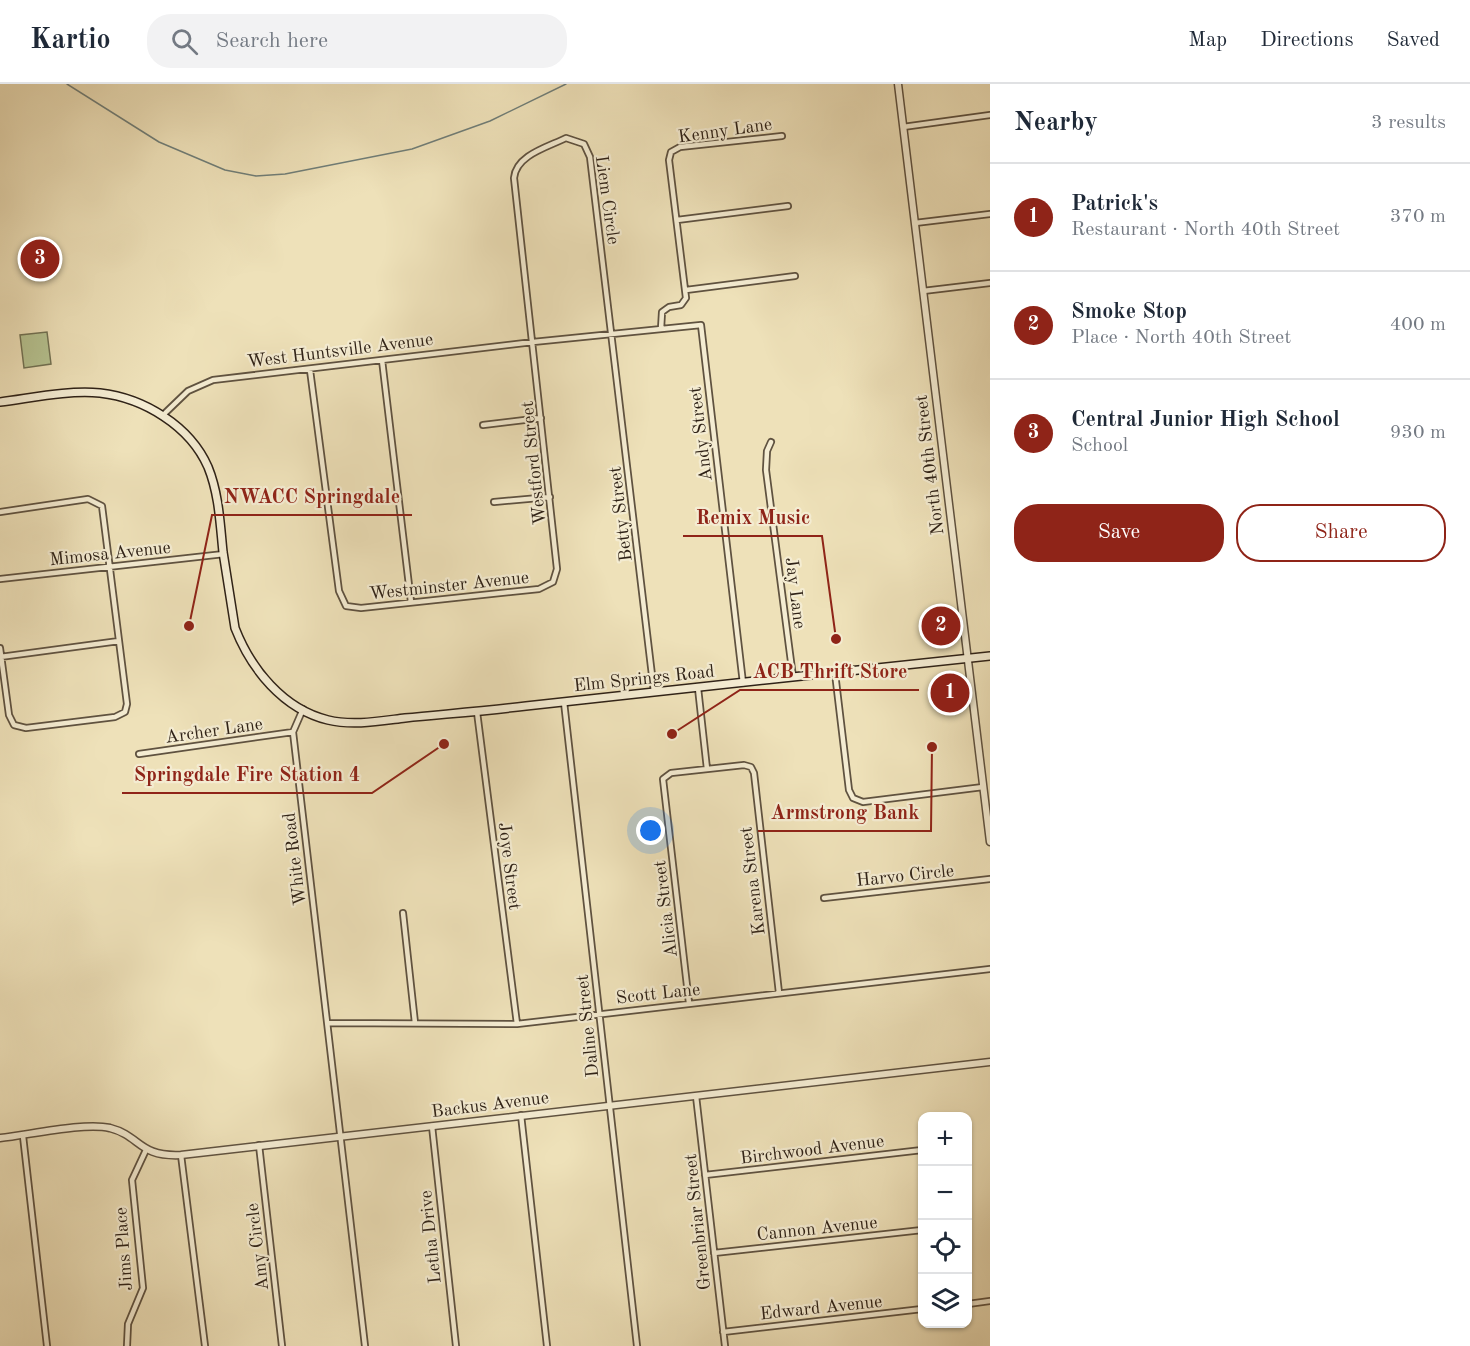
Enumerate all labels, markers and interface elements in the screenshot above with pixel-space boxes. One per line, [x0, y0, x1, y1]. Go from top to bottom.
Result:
search box [147, 14, 567, 68]
icon: search [168, 25, 201, 58]
text: Kartio [30, 27, 111, 55]
text: Search here [216, 30, 328, 52]
text: Map [1188, 30, 1227, 51]
text: Directions [1260, 30, 1354, 51]
text: Saved [1387, 30, 1440, 51]
text: Nearby [1014, 110, 1098, 136]
text: 3 results [1371, 113, 1446, 133]
street label: Kenny Lane [677, 115, 773, 147]
street label: Liem Circle [592, 154, 622, 246]
text: Patrick's [1071, 193, 1158, 215]
text: 1 [1028, 207, 1039, 227]
text: 370 m [1390, 207, 1446, 227]
text: Restaurant · North 40th Street [1071, 220, 1340, 240]
pin: 3 [20, 236, 60, 282]
text: Smoke Stop [1071, 301, 1187, 323]
text: 2 [1028, 315, 1039, 335]
text: 400 m [1390, 315, 1446, 335]
text: Place · North 40th Street [1071, 328, 1291, 348]
street label: West Huntsville Avenue [246, 331, 434, 371]
street label: Andy Street [686, 386, 716, 482]
street label: North 40th Street [912, 394, 948, 536]
street label: Westford Street [519, 400, 549, 526]
text: Central Junior High School [1071, 409, 1340, 431]
text: 3 [1028, 423, 1039, 443]
text: 930 m [1390, 423, 1446, 443]
text: School [1071, 436, 1128, 456]
street label: Betty Street [606, 465, 636, 562]
callout: NWACC Springdale [212, 477, 412, 515]
text: NWACC Springdale [224, 488, 400, 508]
callout: Remix Music [683, 498, 822, 536]
button: Save [1014, 504, 1224, 562]
button: Share [1236, 504, 1446, 562]
text: Remix Music [696, 509, 810, 529]
street label: Mimosa Avenue [48, 539, 172, 569]
street label: Jay Lane [782, 556, 808, 630]
street label: Westminster Avenue [368, 569, 530, 603]
pin: 2 [922, 604, 960, 648]
callout: ACB Thrift Store [740, 652, 919, 690]
street label: Elm Springs Road [573, 663, 716, 695]
text: ACB Thrift Store [753, 663, 908, 683]
pin: 1 [930, 670, 970, 716]
street label: Archer Lane [164, 715, 264, 747]
callout: Springdale Fire Station 4 [122, 755, 372, 793]
text: Springdale Fire Station 4 [134, 766, 360, 786]
callout: Armstrong Bank [758, 793, 931, 831]
text: Armstrong Bank [771, 804, 919, 824]
street label: White Road [280, 811, 310, 906]
your location [636, 816, 665, 845]
street label: Joye Street [495, 821, 523, 911]
street label: Karena Street [737, 825, 769, 936]
street label: Alicia Street [651, 859, 681, 959]
street label: Harvo Circle [855, 862, 955, 890]
street label: Daline Street [574, 974, 602, 1078]
street label: Scott Lane [615, 981, 701, 1007]
street label: Backus Avenue [430, 1089, 550, 1121]
map controls [918, 1112, 972, 1328]
button: + [918, 1112, 972, 1166]
street label: Birchwood Avenue [739, 1132, 885, 1168]
street label: Greenbriar Street [682, 1153, 714, 1291]
button: − [918, 1166, 972, 1220]
street label: Letha Drive [417, 1189, 445, 1284]
street label: Amy Circle [244, 1202, 272, 1292]
street label: Jims Place [112, 1206, 136, 1291]
street label: Cannon Avenue [756, 1214, 878, 1244]
button: locate [918, 1220, 972, 1274]
button: layers [918, 1274, 972, 1328]
street label: Edward Avenue [759, 1293, 883, 1323]

